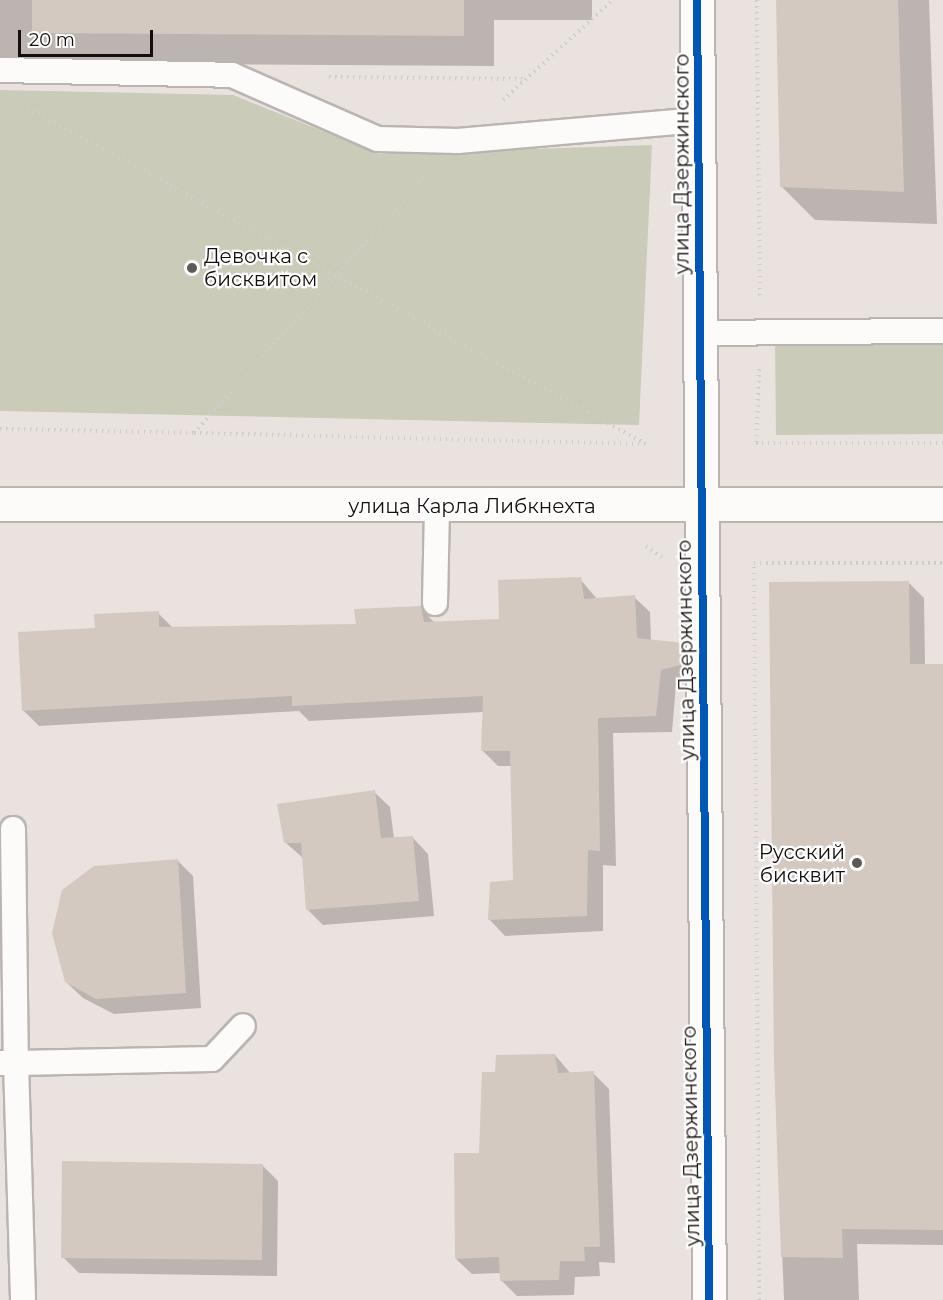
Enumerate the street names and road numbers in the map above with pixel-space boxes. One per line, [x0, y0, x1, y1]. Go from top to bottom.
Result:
street label: улица Дзержинского [670, 54, 694, 274]
street label: улица Карла Либкнехта [348, 494, 596, 518]
street label: улица Дзержинского [672, 539, 700, 761]
street label: улица Дзержинского [677, 1025, 705, 1247]

